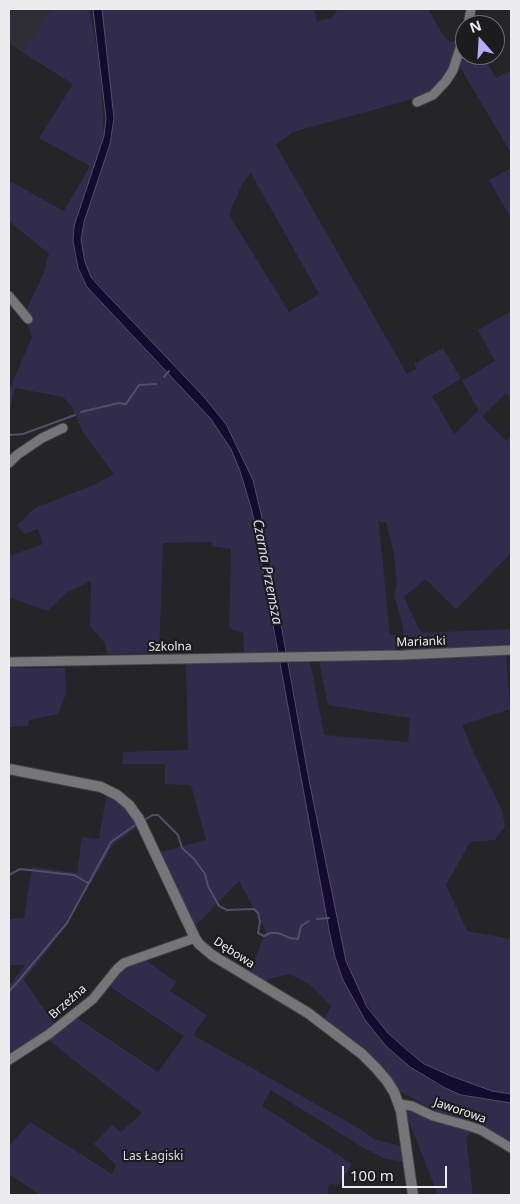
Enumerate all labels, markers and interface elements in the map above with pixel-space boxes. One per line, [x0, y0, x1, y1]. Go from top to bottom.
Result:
north arrow [455, 15, 505, 65]
text: N [467, 15, 484, 37]
water label: Czarna Przemsza [249, 518, 285, 626]
street label: Marianki [396, 634, 446, 650]
street label: Szkolna [148, 639, 192, 655]
street label: Dębowa [211, 934, 257, 972]
street label: Brzeźna [46, 982, 90, 1022]
street label: Jaworowa [432, 1095, 488, 1127]
park label: Las Łagiski [123, 1150, 183, 1164]
scale bar [345, 1156, 450, 1188]
text: 100 m [350, 1165, 394, 1185]

